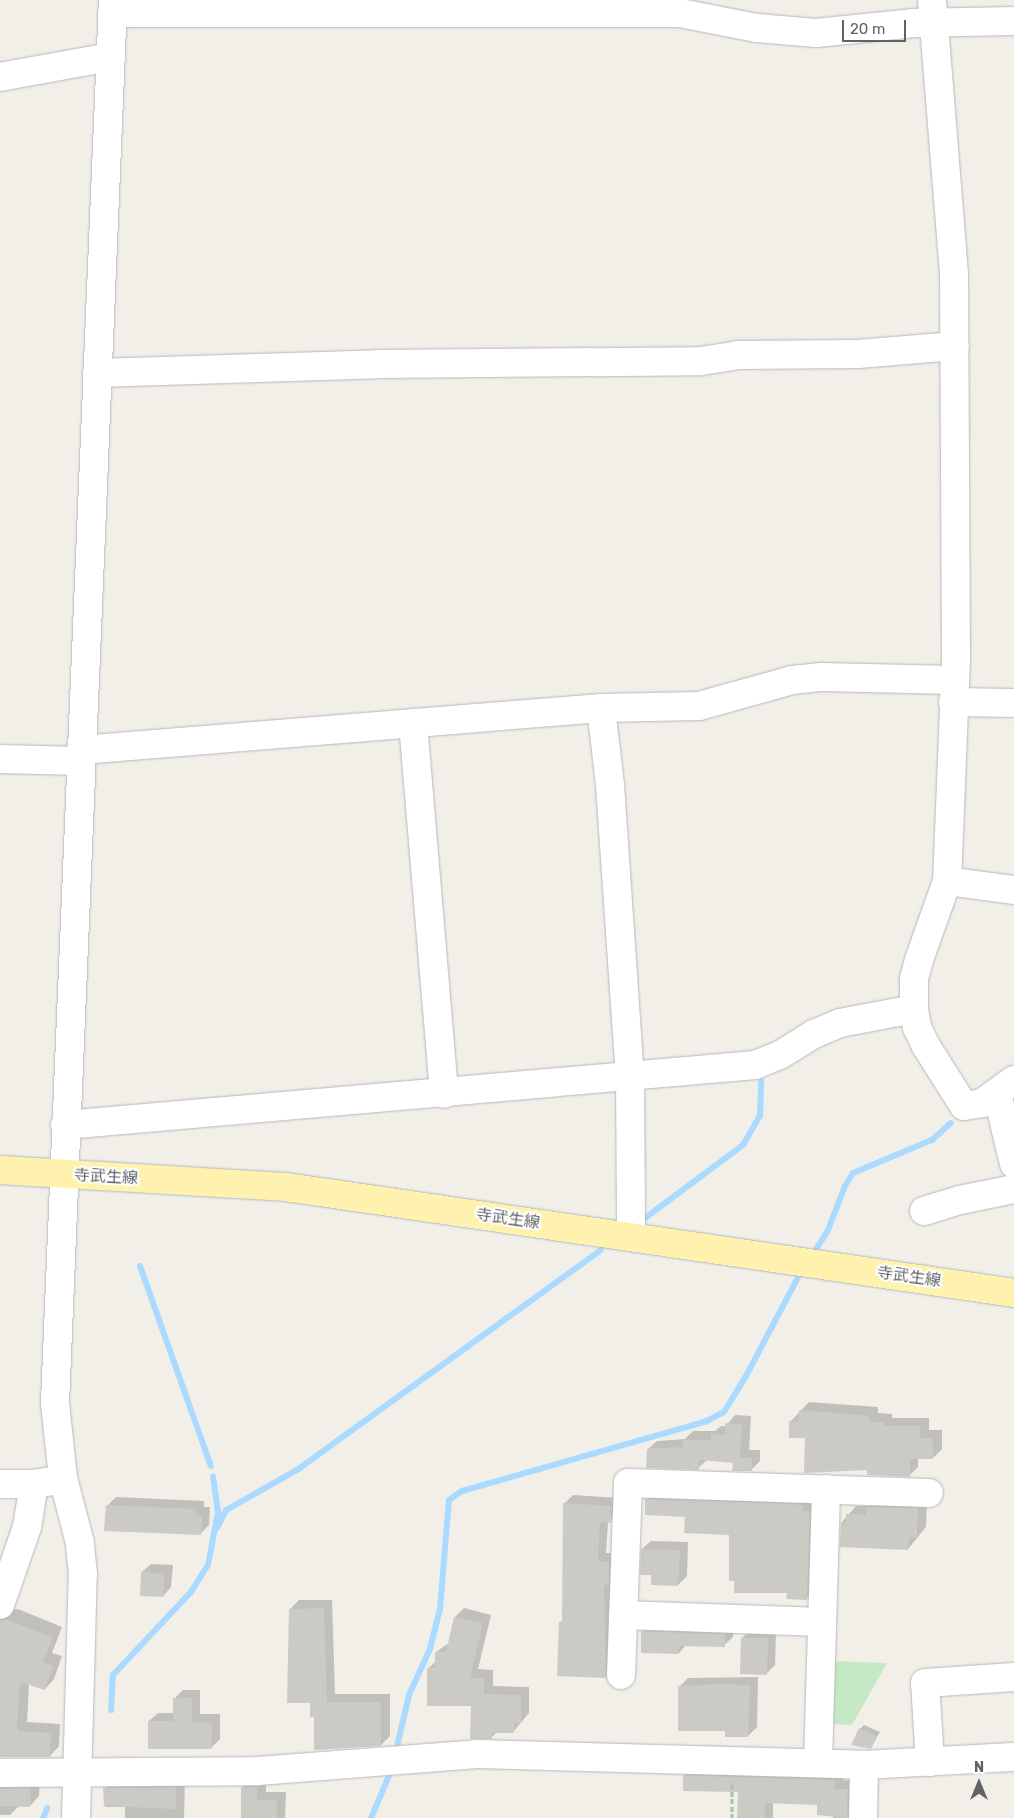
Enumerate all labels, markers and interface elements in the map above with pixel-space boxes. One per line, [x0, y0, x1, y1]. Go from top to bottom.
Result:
scale bar [844, 10, 908, 42]
text: 20 m [850, 20, 885, 38]
street label: 寺武生線 [74, 1166, 138, 1188]
street label: 寺武生線 [475, 1205, 541, 1233]
street label: 寺武生線 [876, 1263, 942, 1291]
north arrow [954, 1758, 1004, 1808]
text: N [974, 1759, 984, 1776]

